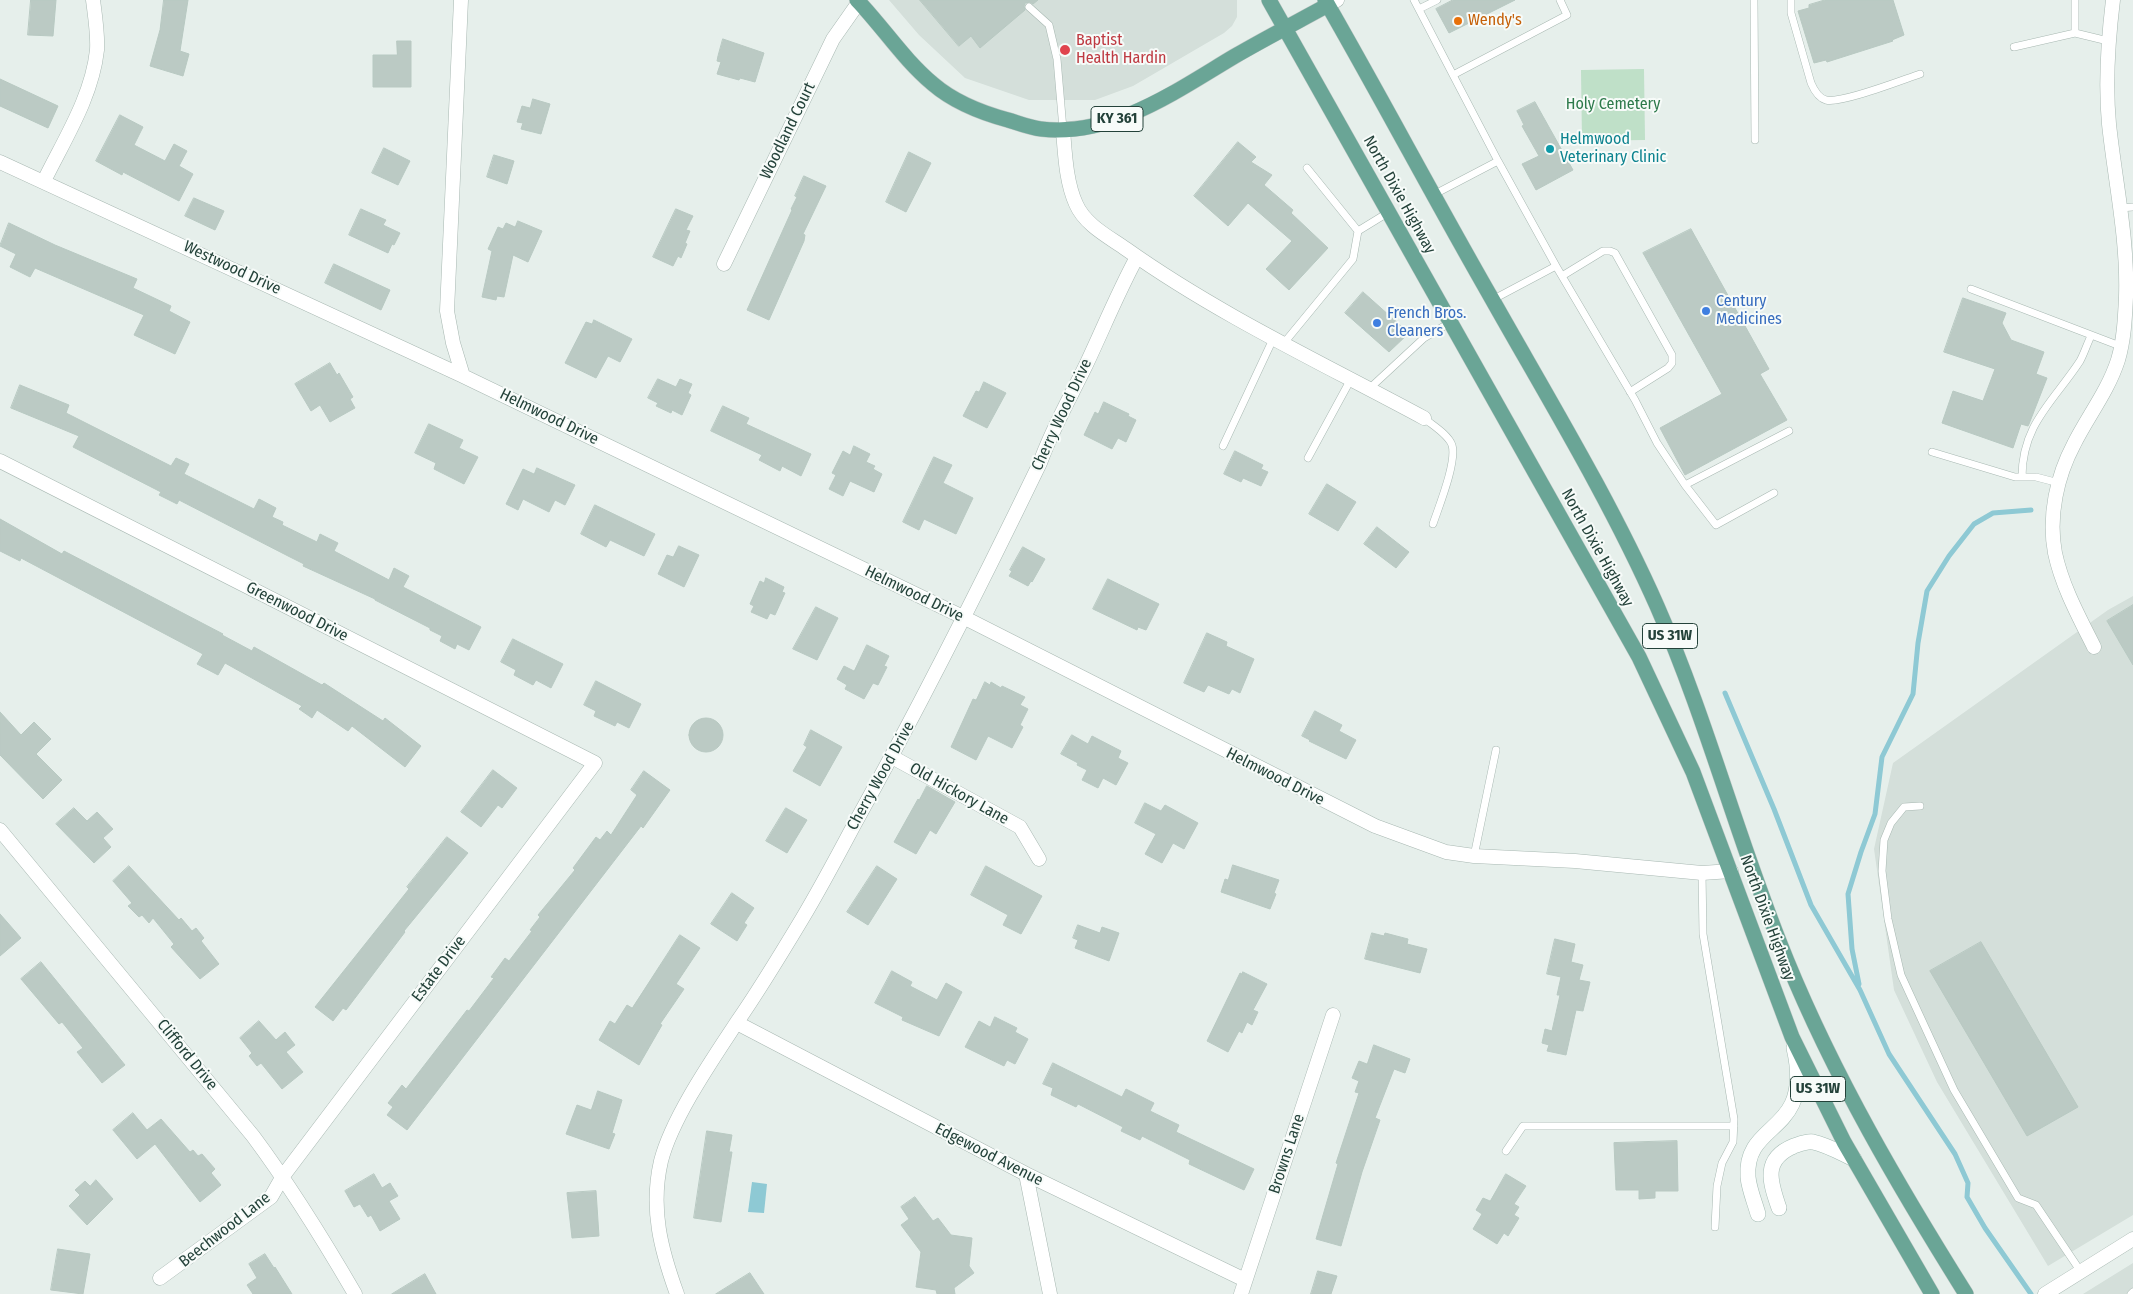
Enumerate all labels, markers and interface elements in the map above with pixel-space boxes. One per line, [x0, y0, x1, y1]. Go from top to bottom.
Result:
place label: Wendy's [1468, 11, 1522, 31]
marker: Wendy's [1452, 15, 1464, 27]
place label: Baptist Health Hardin [1076, 31, 1166, 69]
marker: Baptist Health Hardin [1058, 43, 1072, 57]
street label: Woodland Court [756, 79, 820, 183]
park label: Holy Cemetery [1566, 95, 1660, 115]
road number: KY 361 [1091, 106, 1143, 132]
place label: Helmwood Veterinary Clinic [1560, 130, 1666, 168]
street label: North Dixie Highway [1359, 133, 1439, 257]
marker: Helmwood Veterinary Clinic [1544, 143, 1556, 155]
street label: Westwood Drive [180, 237, 284, 299]
place label: Century Medicines [1716, 292, 1782, 330]
place label: French Bros. Cleaners [1387, 304, 1466, 342]
marker: Century Medicines [1700, 305, 1712, 317]
marker: French Bros. Cleaners [1371, 317, 1383, 329]
street label: Cherry Wood Drive [1028, 356, 1096, 474]
street label: Helmwood Drive [496, 385, 602, 449]
street label: North Dixie Highway [1557, 486, 1637, 610]
street label: Helmwood Drive [861, 562, 967, 626]
street label: Greenwood Drive [243, 578, 351, 646]
road number: US 31W [1642, 624, 1698, 648]
street label: Cherry Wood Drive [843, 718, 919, 834]
street label: Helmwood Drive [1223, 744, 1327, 810]
street label: Old Hickory Lane [906, 759, 1012, 829]
street label: North Dixie Highway [1735, 853, 1799, 983]
street label: Estate Drive [408, 932, 470, 1006]
street label: Clifford Drive [153, 1016, 221, 1094]
road number: US 31W [1790, 1076, 1846, 1102]
street label: Browns Lane [1265, 1112, 1309, 1196]
street label: Edgewood Avenue [932, 1120, 1046, 1190]
street label: Beechwood Lane [175, 1188, 275, 1272]

